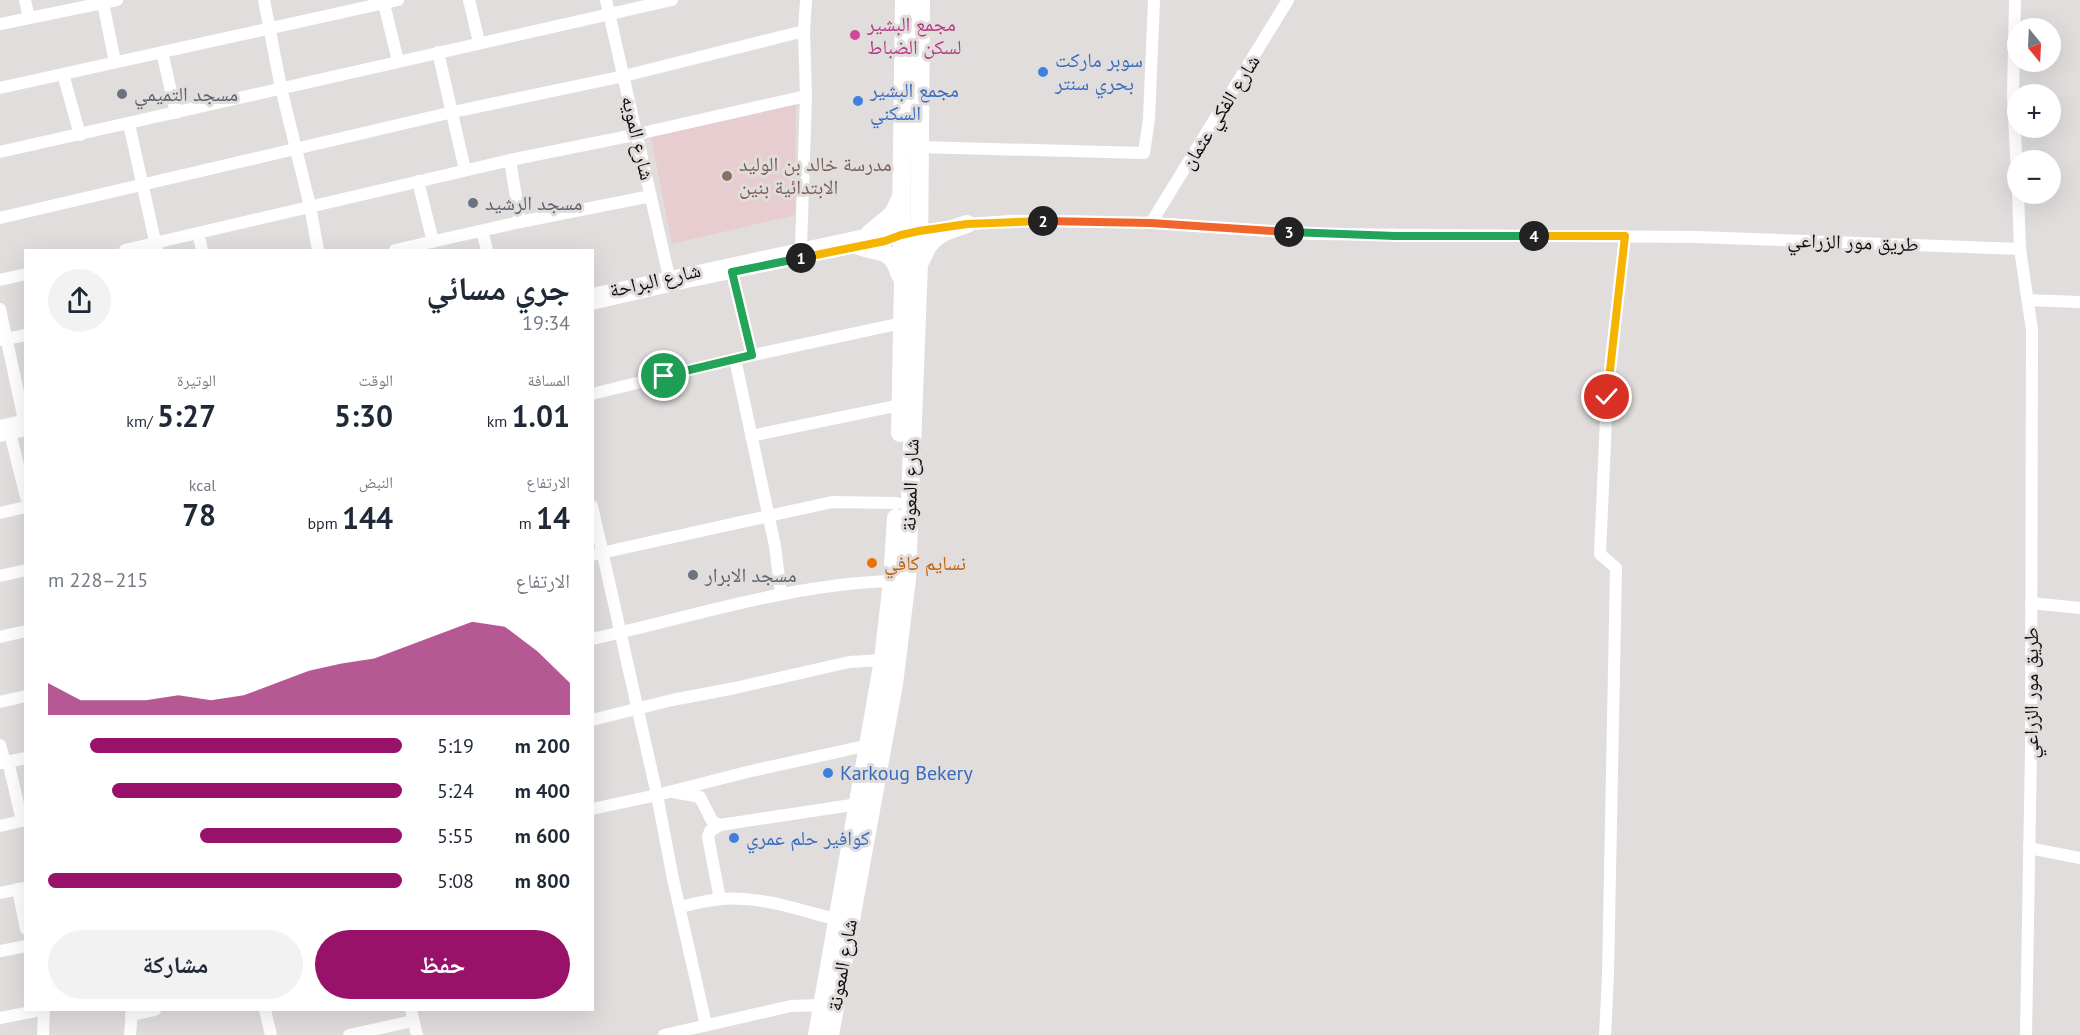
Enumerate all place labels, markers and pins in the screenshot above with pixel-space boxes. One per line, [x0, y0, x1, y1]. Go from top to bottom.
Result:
place label: مجمع البشير لسكن الضباط [866, 11, 962, 60]
marker: مجمع البشير لسكن الضباط [848, 28, 862, 42]
place label: سوبر ماركت بحري سنتر [1054, 47, 1143, 99]
marker: سوبر ماركت بحري سنتر [1036, 65, 1050, 79]
place label: مجمع البشير السكني [869, 77, 959, 129]
place label: مسجد التميمي [134, 81, 238, 110]
marker: مسجد التميمي [115, 87, 129, 101]
marker: مجمع البشير السكني [851, 94, 865, 108]
place label: مدرسة خالد بن الوليد الابتدائية بنين [739, 151, 892, 200]
marker: مدرسة خالد بن الوليد الابتدائية بنين [720, 169, 734, 183]
place label: مسجد الرشيد [485, 190, 582, 216]
marker: مسجد الرشيد [466, 196, 480, 210]
pin: 2 [1028, 206, 1058, 236]
pin: 3 [1274, 217, 1304, 247]
pin: 4 [1519, 221, 1549, 251]
pin: 1 [786, 243, 816, 273]
pin [638, 350, 689, 401]
pin [1581, 371, 1632, 422]
place label: نسايم كافي [884, 550, 966, 579]
marker: نسايم كافي [865, 556, 879, 570]
place label: مسجد الابرار [704, 562, 797, 588]
marker: مسجد الابرار [686, 568, 700, 582]
place label: Karkoug Bekery [840, 760, 973, 786]
marker: Karkoug Bekery [821, 766, 835, 780]
place label: كوافير حلم عمري [746, 825, 870, 854]
marker: كوافير حلم عمري [727, 831, 741, 845]

